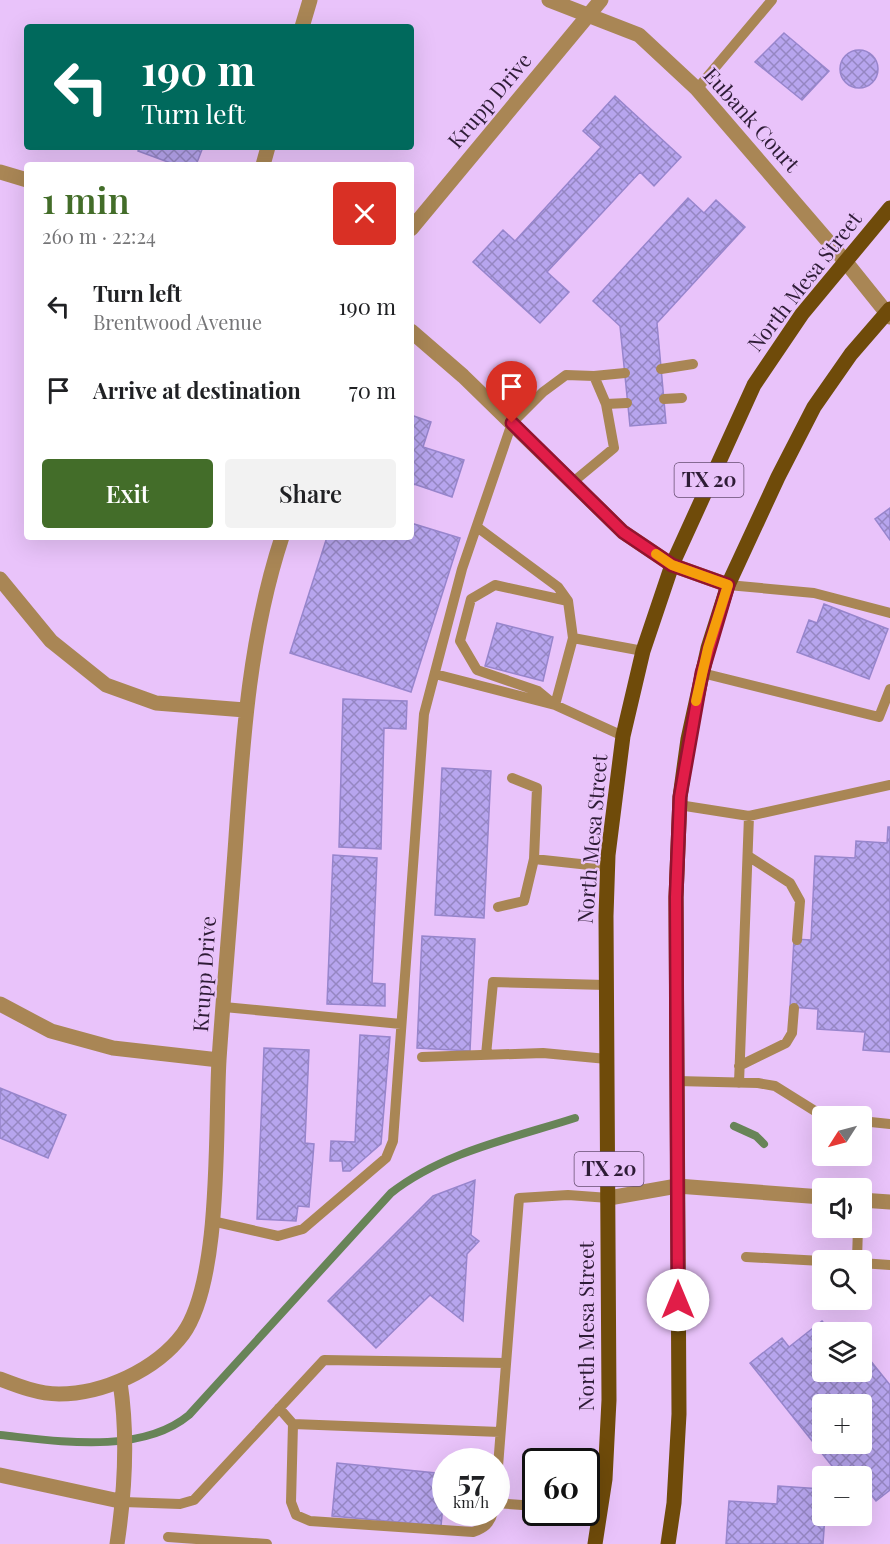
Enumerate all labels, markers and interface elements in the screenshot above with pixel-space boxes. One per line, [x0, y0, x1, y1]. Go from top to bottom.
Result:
text: 190 m [141, 41, 255, 97]
street label: Krupp Drive [440, 46, 537, 153]
icon: left [42, 48, 120, 126]
street label: Eubank Court [698, 61, 807, 177]
text: Turn left [141, 95, 245, 131]
text: 1 min [42, 175, 130, 223]
button: close [333, 182, 396, 245]
street label: North Mesa Street [740, 205, 867, 356]
text: 260 m · 22:24 [42, 222, 156, 249]
text: Turn left [93, 278, 182, 308]
icon: left [42, 290, 75, 323]
text: 190 m [338, 291, 396, 321]
text: Brentwood Avenue [93, 308, 262, 335]
pin [486, 361, 537, 423]
icon: arrive [495, 370, 528, 403]
icon: arrive [42, 374, 75, 407]
text: Arrive at destination [93, 375, 301, 405]
text: 70 m [349, 375, 396, 405]
button: Exit [42, 459, 213, 528]
button: Share [225, 459, 396, 528]
road number: TX 20 [674, 463, 744, 497]
street label: North Mesa Street [570, 752, 612, 925]
street label: Krupp Drive [185, 915, 221, 1033]
north arrow [812, 1106, 872, 1166]
map controls [812, 1106, 872, 1526]
road number: TX 20 [574, 1152, 644, 1186]
button: sound [812, 1178, 872, 1238]
street label: North Mesa Street [571, 1240, 599, 1411]
button: search [812, 1250, 872, 1310]
position arrow [646, 1268, 710, 1332]
button: layers [812, 1322, 872, 1382]
button: + [812, 1394, 872, 1454]
speed limit sign: 60 [522, 1448, 600, 1526]
text: 57 [457, 1460, 485, 1500]
button: − [812, 1466, 872, 1526]
text: km/h [453, 1492, 489, 1512]

